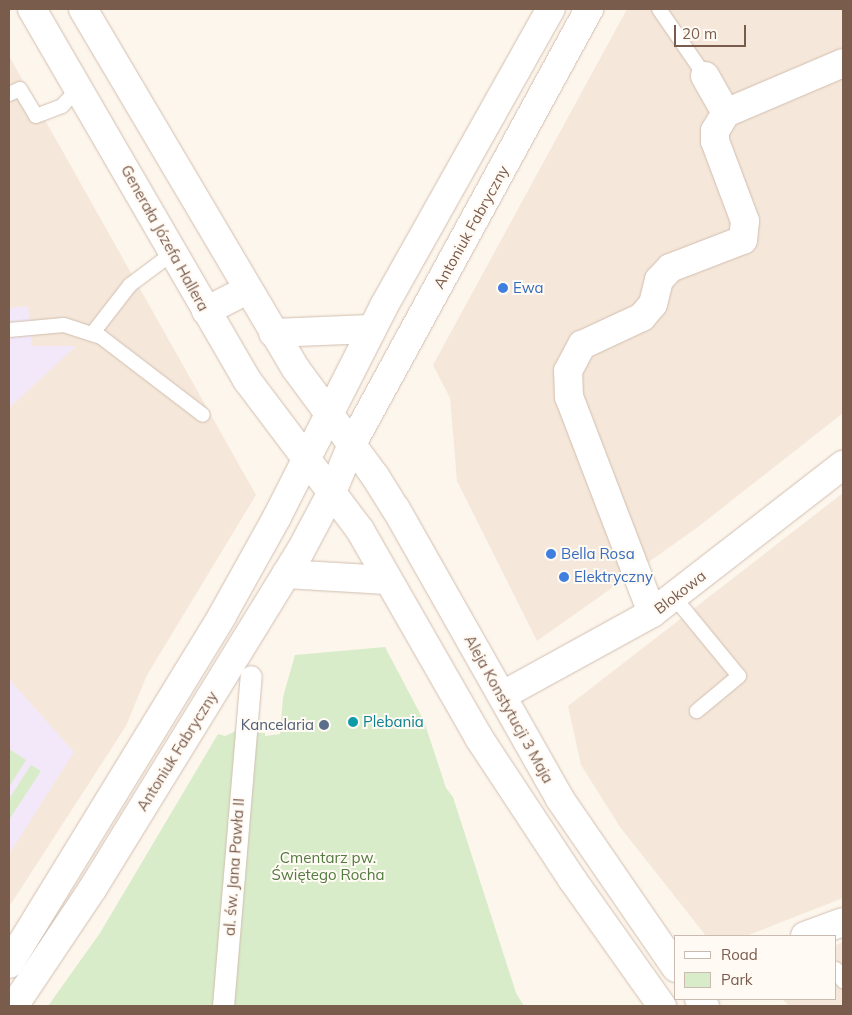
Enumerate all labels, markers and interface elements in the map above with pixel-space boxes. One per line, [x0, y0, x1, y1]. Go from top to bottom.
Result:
scale bar [677, 15, 750, 47]
text: 20 m [682, 24, 717, 43]
street label: Generała Józefa Hallera [117, 162, 213, 314]
street label: Antoniuk Fabryczny [430, 162, 512, 292]
place label: Ewa [513, 279, 544, 297]
marker: Ewa [497, 282, 509, 294]
place label: Bella Rosa [561, 545, 635, 563]
marker: Bella Rosa [545, 548, 557, 560]
street label: Blokowa [651, 566, 709, 618]
place label: Elektryczny [574, 568, 653, 586]
marker: Elektryczny [558, 571, 570, 583]
street label: Aleja Konstytucji 3 Maja [461, 632, 557, 786]
street label: Antoniuk Fabryczny [133, 688, 221, 814]
place label: Plebania [363, 713, 424, 731]
place label: Kancelaria [241, 716, 314, 734]
marker: Plebania [347, 716, 359, 728]
marker: Kancelaria [318, 719, 330, 731]
street label: al. św. Jana Pawła II [220, 797, 248, 937]
park label: Cmentarz pw. Świętego Rocha [272, 848, 384, 883]
legend [674, 935, 837, 1000]
text: Road [721, 945, 758, 964]
text: Park [721, 970, 753, 989]

